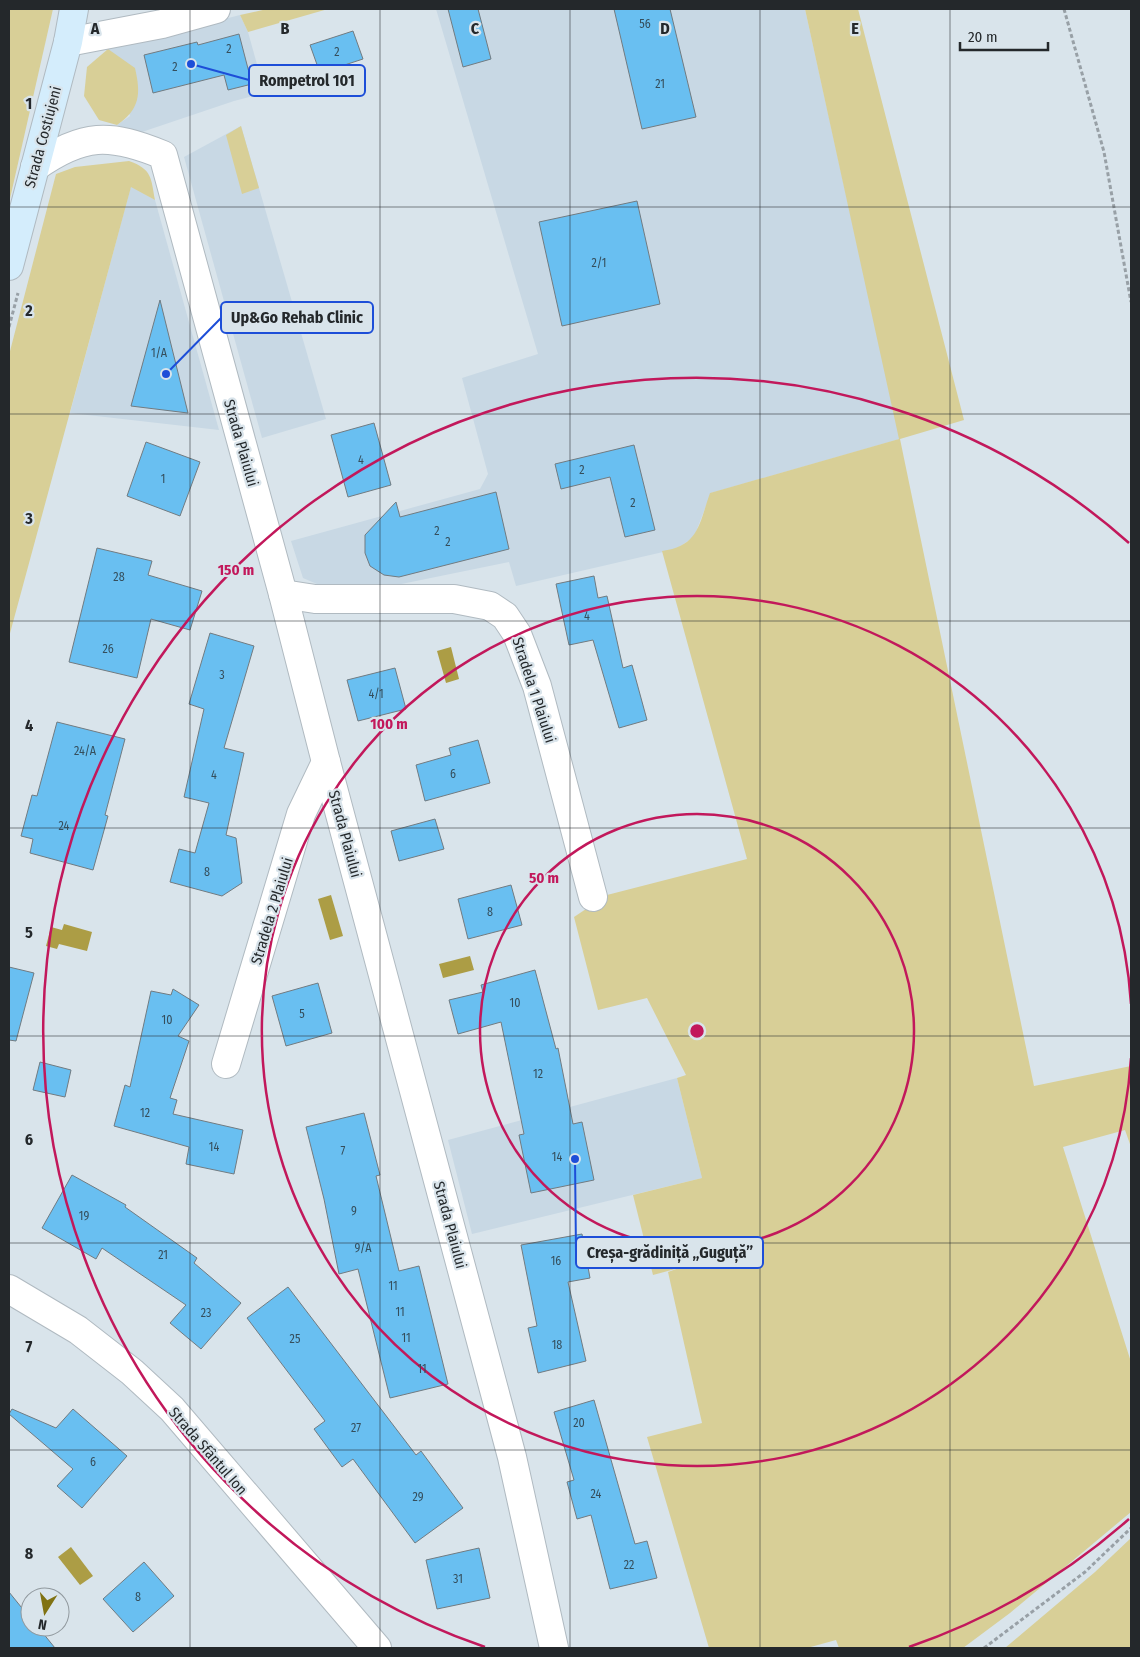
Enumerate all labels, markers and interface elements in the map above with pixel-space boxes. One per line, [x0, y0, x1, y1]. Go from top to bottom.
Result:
house number: 56 [639, 17, 651, 31]
text: A [90, 19, 100, 38]
text: B [281, 19, 290, 38]
text: C [471, 19, 480, 38]
text: D [660, 19, 670, 38]
text: E [851, 19, 859, 38]
scale bar [960, 20, 1048, 52]
text: 20 m [968, 28, 998, 46]
house number: 2 [226, 42, 232, 56]
house number: 2 [334, 45, 340, 59]
house number: 2 [172, 60, 178, 74]
callout: Rompetrol 101 [249, 65, 365, 96]
text: Rompetrol 101 [259, 71, 355, 90]
house number: 21 [655, 77, 665, 91]
street label: Strada Costiujeni [21, 84, 65, 190]
text: 1 [26, 94, 32, 113]
house number: 2/1 [592, 256, 606, 270]
text: 2 [24, 301, 33, 320]
callout: Up&Go Rehab Clinic [221, 302, 373, 333]
text: Up&Go Rehab Clinic [231, 308, 363, 327]
house number: 1/A [151, 346, 168, 360]
street label: Strada Plaiului [220, 397, 262, 489]
house number: 4 [358, 453, 364, 467]
house number: 2 [579, 463, 585, 477]
house number: 1 [161, 472, 165, 486]
house number: 2 [630, 496, 636, 510]
text: 3 [24, 509, 33, 528]
house number: 2 [434, 524, 440, 538]
house number: 2 [445, 535, 451, 549]
text: 150 m [218, 561, 254, 579]
house number: 28 [113, 570, 125, 584]
house number: 4 [584, 609, 590, 623]
street label: Stradela 1 Plaiului [508, 635, 560, 745]
house number: 26 [102, 642, 114, 656]
house number: 3 [219, 668, 225, 682]
house number: 4/1 [368, 687, 384, 701]
text: 100 m [370, 715, 408, 733]
text: 4 [25, 716, 33, 735]
house number: 24/A [74, 744, 97, 758]
house number: 6 [450, 767, 456, 781]
house number: 4 [211, 768, 217, 782]
street label: Strada Plaiului [325, 788, 365, 880]
house number: 24 [59, 819, 70, 833]
street label: Stradela 2 Plaiului [247, 855, 297, 967]
house number: 8 [204, 865, 210, 879]
text: 50 m [529, 869, 559, 887]
house number: 8 [487, 905, 493, 919]
text: 5 [25, 923, 33, 942]
house number: 10 [510, 996, 520, 1010]
house number: 5 [299, 1007, 305, 1021]
house number: 10 [162, 1013, 172, 1027]
centre of rings [688, 1022, 706, 1040]
house number: 12 [533, 1067, 543, 1081]
house number: 12 [140, 1106, 150, 1120]
text: 6 [25, 1130, 33, 1149]
house number: 14 [209, 1140, 219, 1154]
house number: 7 [341, 1144, 346, 1158]
house number: 14 [552, 1150, 562, 1164]
street label: Strada Plaiului [430, 1179, 470, 1271]
house number: 9 [351, 1204, 357, 1218]
house number: 19 [79, 1209, 89, 1223]
callout: Creșa-grădiniță „Guguță” [576, 1237, 763, 1268]
house number: 9/A [355, 1241, 372, 1255]
text: Creșa-grădiniță „Guguță” [587, 1243, 753, 1263]
house number: 21 [158, 1248, 168, 1262]
house number: 16 [551, 1254, 561, 1268]
house number: 11 [388, 1279, 398, 1293]
house number: 11 [395, 1305, 405, 1319]
house number: 23 [201, 1306, 211, 1320]
house number: 11 [401, 1331, 411, 1345]
house number: 25 [290, 1332, 301, 1346]
text: 7 [26, 1337, 33, 1356]
house number: 18 [552, 1338, 562, 1352]
house number: 11 [417, 1362, 427, 1376]
street label: Strada Sfântul Ion [165, 1404, 251, 1498]
house number: 20 [573, 1416, 585, 1430]
house number: 27 [351, 1421, 361, 1435]
house number: 6 [90, 1455, 96, 1469]
house number: 24 [591, 1487, 602, 1501]
house number: 29 [412, 1490, 424, 1504]
text: 8 [25, 1544, 34, 1563]
house number: 22 [624, 1558, 634, 1572]
house number: 31 [453, 1572, 463, 1586]
north arrow [20, 1587, 70, 1637]
house number: 8 [135, 1590, 141, 1604]
text: N [37, 1615, 48, 1633]

